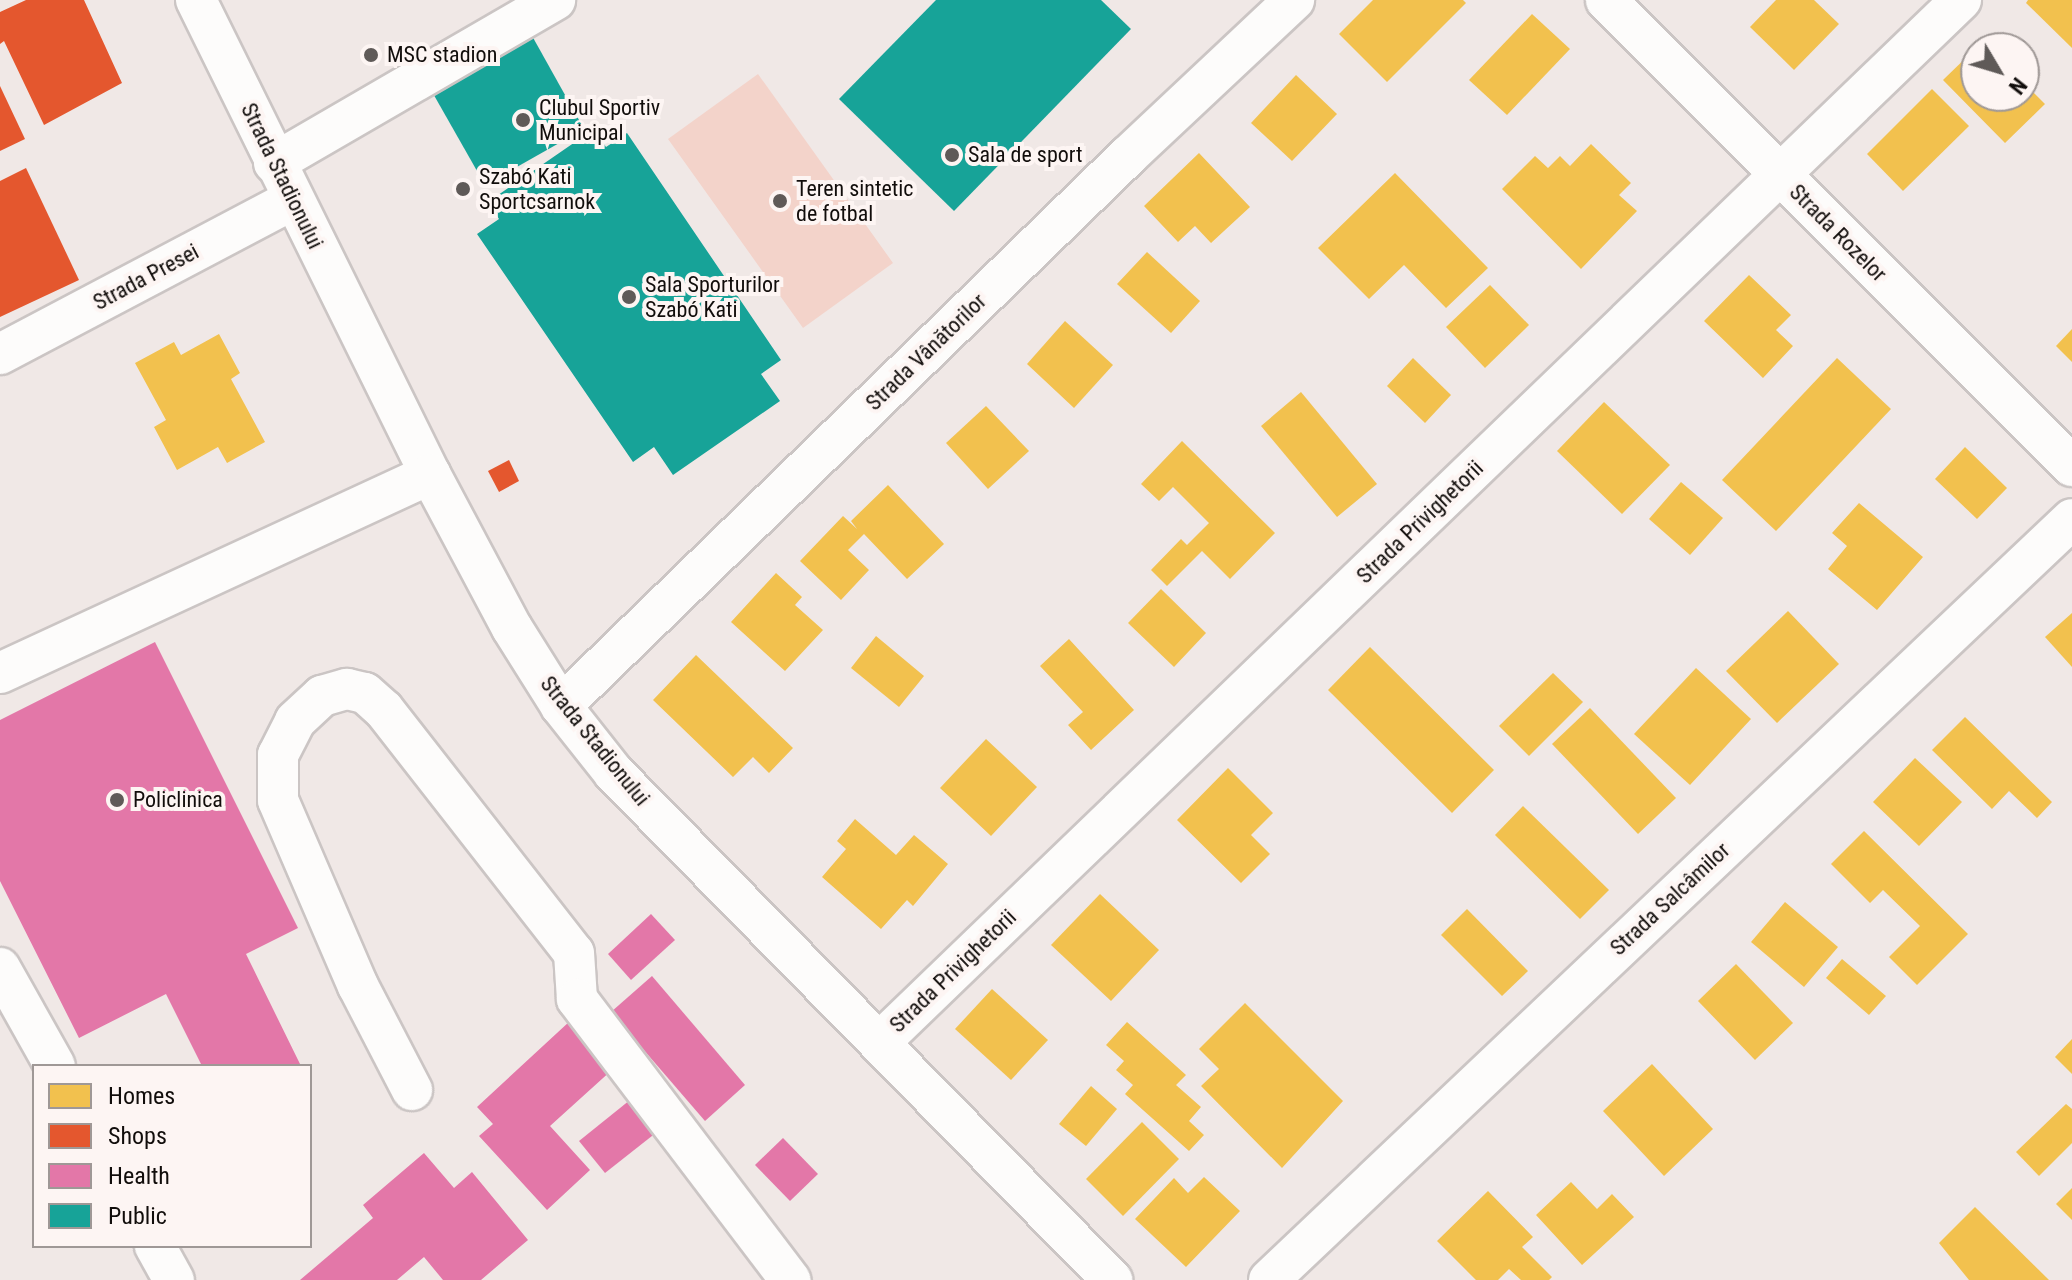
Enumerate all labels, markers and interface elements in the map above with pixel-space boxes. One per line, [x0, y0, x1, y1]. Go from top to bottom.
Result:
north arrow [1960, 32, 2040, 112]
place label: MSC stadion [387, 42, 497, 68]
marker: MSC stadion [362, 46, 380, 64]
text: N [2004, 73, 2032, 99]
place label: Clubul Sportiv Municipal [539, 94, 660, 146]
street label: Strada Stadionului [235, 99, 329, 253]
marker: Clubul Sportiv Municipal [514, 111, 532, 129]
place label: Sala de sport [968, 142, 1083, 168]
marker: Sala de sport [943, 146, 961, 164]
place label: Szabó Kati Sportcsarnok [479, 163, 595, 214]
place label: Teren sintetic de fotbal [796, 175, 913, 226]
street label: Strada Rozelor [1784, 179, 1892, 287]
marker: Szabó Kati Sportcsarnok [454, 180, 472, 198]
marker: Teren sintetic de fotbal [771, 192, 789, 210]
street label: Strada Presei [89, 238, 203, 316]
place label: Sala Sporturilor Szabó Kati [645, 271, 780, 322]
marker: Sala Sporturilor Szabó Kati [620, 288, 638, 306]
street label: Strada Vânătorilor [860, 288, 992, 416]
street label: Strada Privighetorii [1351, 455, 1489, 589]
street label: Strada Stadionului [535, 671, 655, 811]
place label: Policlinica [133, 787, 223, 813]
marker: Policlinica [108, 791, 126, 809]
street label: Strada Salcâmilor [1605, 837, 1735, 961]
street label: Strada Privighetorii [884, 904, 1022, 1038]
legend [32, 1064, 312, 1248]
text: Homes [108, 1082, 175, 1110]
text: Shops [108, 1122, 167, 1150]
text: Health [108, 1162, 170, 1190]
text: Public [108, 1202, 167, 1230]

